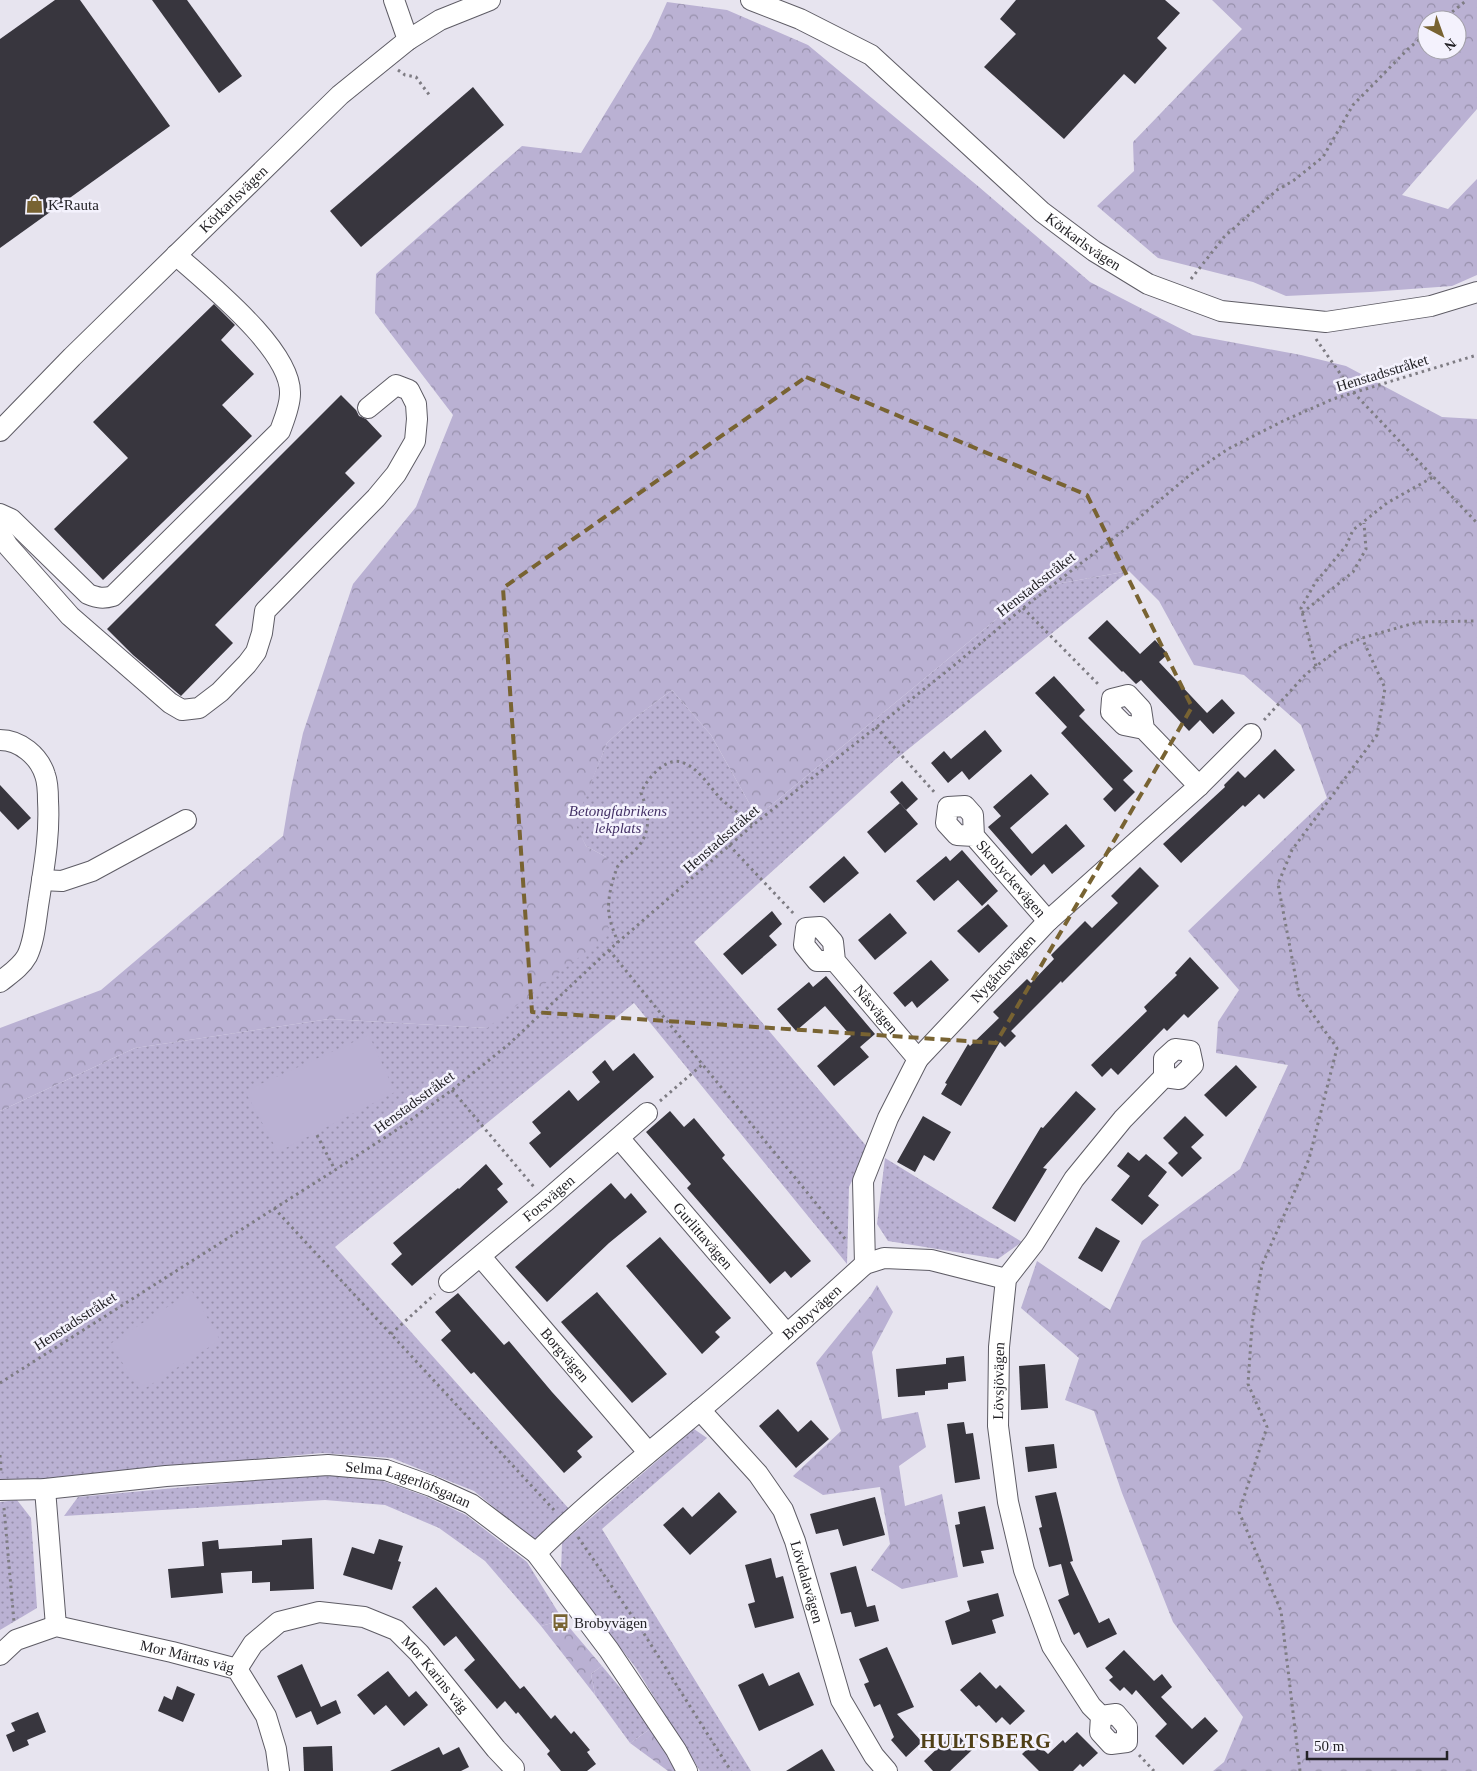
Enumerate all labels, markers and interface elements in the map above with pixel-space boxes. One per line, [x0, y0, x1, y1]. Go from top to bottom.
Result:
north arrow [1417, 10, 1467, 60]
text: N [1441, 35, 1459, 53]
street label: Körkarlsvägen [196, 162, 271, 236]
shop icon: K-Rauta [24, 195, 44, 215]
place label: K-Rauta [48, 197, 99, 213]
street label: Körkarlsvägen [1042, 210, 1124, 274]
street label: Henstadsstråket [1334, 351, 1431, 395]
street label: Henstadsstråket [994, 548, 1079, 620]
street label: Henstadsstråket [680, 801, 763, 876]
park label: Betongfabrikens lekplats [569, 803, 667, 836]
street label: Skrolyckevägen [973, 837, 1049, 921]
street label: Nygårdsvägen [967, 931, 1039, 1006]
street label: Nåsvägen [851, 982, 901, 1037]
street label: Henstadsstråket [371, 1067, 458, 1136]
street label: Forsvägen [520, 1172, 578, 1225]
street label: Gurlittavägen [670, 1199, 736, 1273]
street label: Brobyvägen [779, 1281, 845, 1343]
street label: Henstadsstråket [31, 1288, 120, 1354]
street label: Borgvägen [538, 1325, 593, 1385]
street label: Lövsjövägen [990, 1341, 1008, 1420]
street label: Selma Lagerlöfsgatan [345, 1459, 474, 1511]
street label: Lövdalavägen [787, 1539, 826, 1625]
bus stop icon: Brobyvägen [550, 1613, 570, 1633]
place label: Brobyvägen [574, 1615, 648, 1631]
street label: Mor Karins väg [399, 1633, 472, 1716]
street label: Mor Märtas väg [138, 1637, 237, 1676]
scale bar [1307, 1728, 1447, 1760]
district label: HULTSBERG [920, 1730, 1052, 1752]
text: 50 m [1314, 1738, 1345, 1754]

